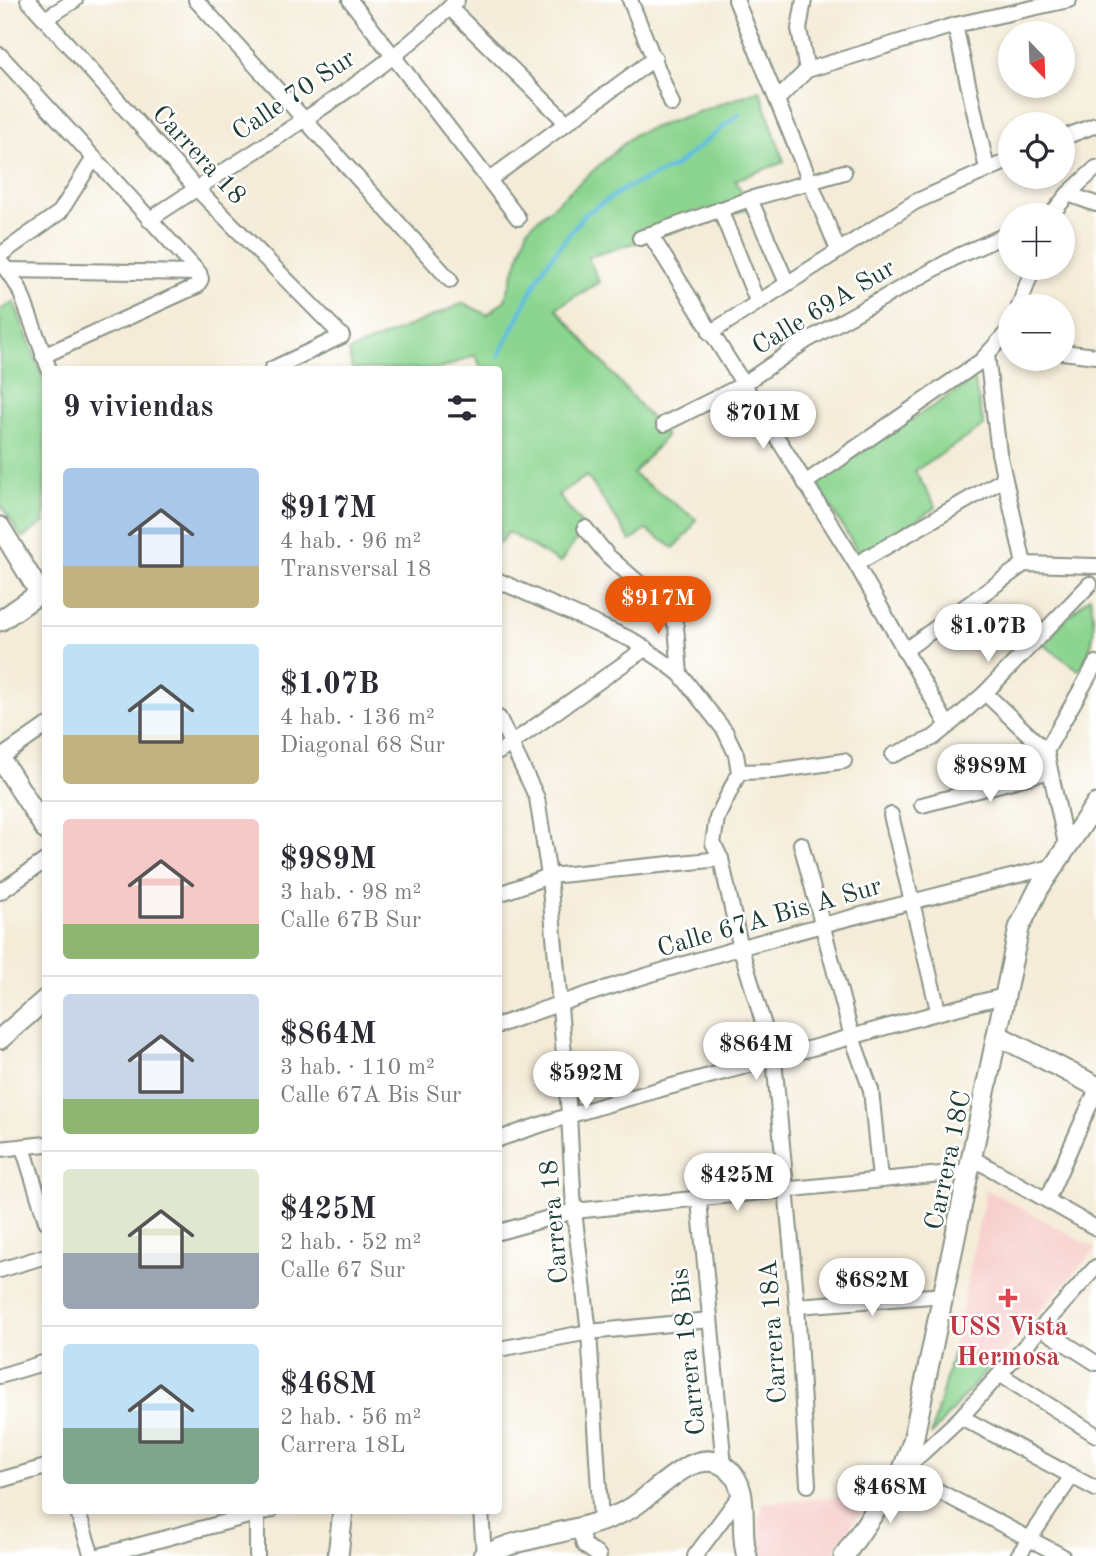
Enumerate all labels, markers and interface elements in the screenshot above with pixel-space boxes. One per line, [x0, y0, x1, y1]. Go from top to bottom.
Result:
north arrow [998, 21, 1074, 98]
map controls [998, 21, 1075, 371]
street label: Calle 70 Sur [228, 45, 360, 146]
street label: Carrera 18 [147, 101, 250, 210]
button: locate [998, 112, 1075, 189]
button: + [998, 203, 1075, 280]
street label: Calle 69A Sur [748, 255, 900, 360]
button: − [998, 294, 1075, 371]
icon: filters [443, 389, 481, 427]
pin: $701M [714, 392, 812, 451]
text: 9 viviendas [63, 393, 213, 423]
text: $701M [726, 402, 800, 425]
text: $917M [280, 494, 376, 524]
icon: home [119, 496, 203, 580]
text: 4 hab. · 96 m² [280, 530, 421, 553]
text: Transversal 18 [280, 558, 431, 581]
pin: $917M [609, 576, 707, 636]
text: $917M [621, 587, 695, 610]
pin: $1.07B [931, 604, 1045, 664]
text: $1.07B [950, 615, 1026, 638]
text: $1.07B [280, 670, 379, 700]
icon: home [119, 672, 203, 756]
text: 4 hab. · 136 m² [280, 706, 435, 729]
text: Diagonal 68 Sur [280, 734, 445, 757]
pin: $989M [941, 744, 1039, 804]
text: $989M [953, 755, 1027, 778]
text: $989M [280, 845, 376, 875]
icon: home [119, 847, 203, 931]
street label: Calle 67A Bis A Sur [654, 873, 885, 962]
text: 3 hab. · 98 m² [280, 881, 421, 904]
text: Calle 67B Sur [280, 909, 421, 932]
text: $864M [280, 1020, 376, 1050]
icon: home [119, 1022, 203, 1106]
pin: $864M [707, 1023, 805, 1082]
text: $864M [719, 1033, 793, 1056]
pin: $592M [537, 1052, 635, 1111]
text: 3 hab. · 110 m² [280, 1056, 435, 1079]
text: $592M [549, 1062, 623, 1085]
text: Calle 67A Bis Sur [280, 1084, 461, 1107]
street label: Carrera 18C [921, 1088, 976, 1233]
pin: $425M [688, 1154, 786, 1213]
street label: Carrera 18 [537, 1159, 573, 1285]
text: $425M [700, 1164, 774, 1187]
text: $425M [280, 1195, 376, 1225]
icon: home [119, 1197, 203, 1281]
text: 2 hab. · 52 m² [280, 1231, 421, 1254]
pin: $682M [823, 1258, 921, 1318]
text: Calle 67 Sur [280, 1259, 405, 1282]
street label: Carrera 18A [756, 1259, 792, 1405]
street label: Carrera 18 Bis [667, 1267, 711, 1437]
text: $682M [835, 1269, 909, 1292]
marker: USS Vista Hermosa [998, 1288, 1018, 1308]
place label: USS Vista Hermosa [948, 1315, 1068, 1371]
text: $468M [280, 1370, 376, 1400]
icon: home [119, 1372, 203, 1456]
text: 2 hab. · 56 m² [280, 1406, 421, 1429]
text: Carrera 18L [280, 1434, 406, 1457]
pin: $468M [841, 1466, 939, 1525]
text: $468M [853, 1476, 927, 1499]

